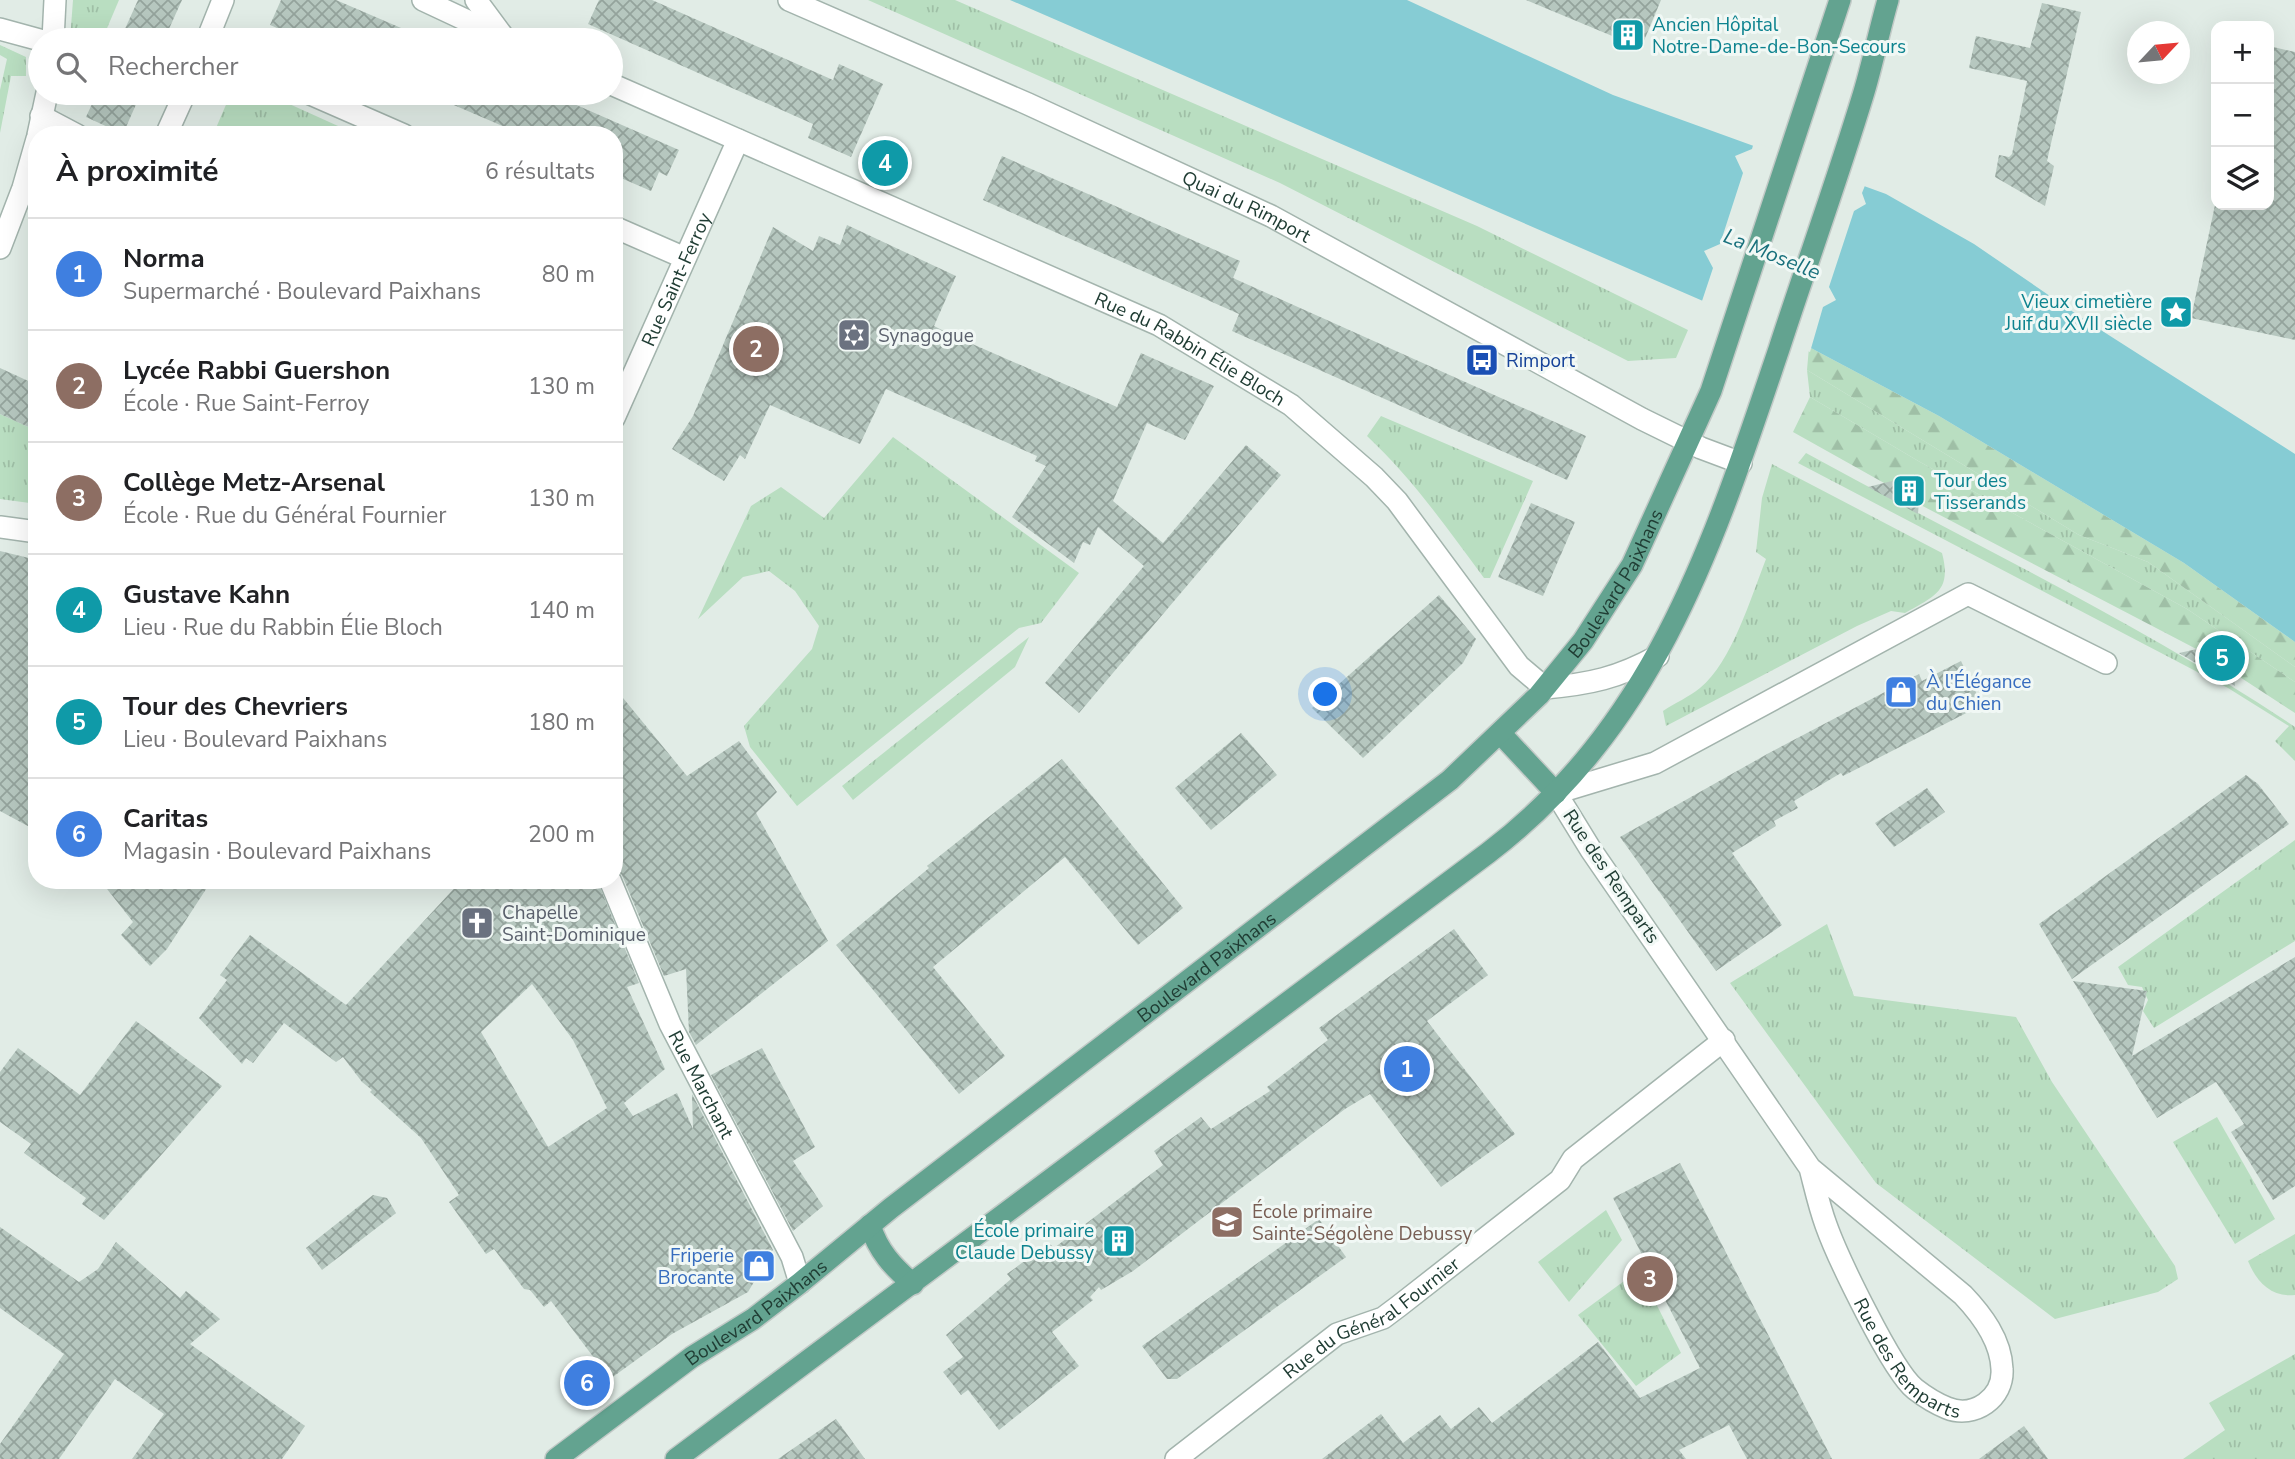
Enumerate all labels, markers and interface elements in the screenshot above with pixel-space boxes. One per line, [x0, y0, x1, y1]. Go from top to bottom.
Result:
place label: Ancien Hôpital Notre-Dame-de-Bon-Secours [1652, 12, 1906, 60]
building icon: Ancien Hôpital Notre-Dame-de-Bon-Secours [1609, 16, 1647, 54]
north arrow [2127, 21, 2190, 84]
map controls [2211, 21, 2274, 210]
button: + [2211, 21, 2274, 84]
search box [28, 28, 623, 105]
icon: search [52, 48, 90, 86]
text: Rechercher [108, 49, 239, 84]
button: − [2211, 84, 2274, 147]
pin: 4 [862, 137, 908, 189]
button: layers [2211, 147, 2274, 210]
text: À proximité [56, 151, 218, 192]
text: 6 résultats [485, 156, 595, 187]
street label: Quai du Rimport [1178, 165, 1316, 250]
street label: Rue Saint-Ferroy [636, 208, 718, 351]
water label: La Moselle [1719, 222, 1825, 286]
text: Norma [123, 241, 205, 276]
text: 1 [72, 259, 86, 290]
text: 80 m [542, 259, 595, 290]
text: Supermarché · Boulevard Paixhans [123, 276, 481, 307]
street label: Rue du Rabbin Élie Bloch [1090, 286, 1290, 413]
place label: Vieux cimetière Juif du XVII siècle [2004, 289, 2152, 337]
place icon: Vieux cimetière Juif du XVII siècle [2157, 293, 2195, 331]
synagogue icon: Synagogue [835, 316, 873, 354]
pin: 2 [733, 323, 779, 375]
place label: Synagogue [878, 323, 974, 349]
bus stop icon: Rimport [1463, 341, 1501, 379]
place label: Rimport [1506, 348, 1575, 374]
text: Lycée Rabbi Guershon [123, 353, 390, 388]
text: 2 [72, 371, 86, 402]
text: 130 m [528, 371, 595, 402]
text: École · Rue Saint-Ferroy [123, 388, 369, 419]
text: Collège Metz-Arsenal [123, 465, 385, 500]
place label: Tour des Tisserands [1934, 468, 2026, 516]
building icon: Tour des Tisserands [1890, 472, 1928, 510]
text: 3 [72, 483, 86, 514]
text: 130 m [528, 483, 595, 514]
text: École · Rue du Général Fournier [123, 500, 446, 531]
street label: Boulevard Paixhans [1562, 505, 1670, 664]
text: Gustave Kahn [123, 577, 290, 612]
text: 4 [72, 595, 86, 626]
text: 140 m [528, 595, 595, 626]
text: Lieu · Rue du Rabbin Élie Bloch [123, 612, 443, 643]
pin: 5 [2199, 632, 2245, 684]
place label: À l'Élégance du Chien [1926, 669, 2031, 717]
shop icon: À l'Élégance du Chien [1882, 673, 1920, 711]
your location [1308, 677, 1342, 711]
text: Tour des Chevriers [123, 689, 348, 724]
text: 5 [72, 707, 86, 738]
text: 180 m [528, 707, 595, 738]
text: Lieu · Boulevard Paixhans [123, 724, 387, 755]
text: Caritas [123, 801, 208, 836]
street label: Rue des Remparts [1557, 804, 1666, 949]
text: 6 [72, 819, 86, 850]
text: 200 m [528, 819, 595, 850]
text: Magasin · Boulevard Paixhans [123, 836, 431, 867]
place label: Chapelle Saint-Dominique [502, 900, 646, 948]
church icon: Chapelle Saint-Dominique [458, 904, 496, 942]
street label: Boulevard Paixhans [1132, 906, 1282, 1029]
street label: Rue Marchant [662, 1026, 740, 1144]
pin: 1 [1384, 1043, 1430, 1095]
place label: École primaire Sainte-Ségolène Debussy [1252, 1199, 1472, 1247]
school or university icon: École primaire Sainte-Ségolène Debussy [1208, 1203, 1246, 1241]
place label: École primaire Claude Debussy [955, 1218, 1094, 1266]
building icon: École primaire Claude Debussy [1100, 1222, 1138, 1260]
place label: Friperie Brocante [658, 1243, 734, 1291]
shop icon: Friperie Brocante [740, 1247, 778, 1285]
street label: Rue du Général Fournier [1278, 1251, 1465, 1385]
pin: 3 [1627, 1253, 1673, 1305]
street label: Boulevard Paixhans [680, 1254, 833, 1372]
street label: Rue des Remparts [1847, 1294, 1962, 1425]
pin: 6 [564, 1357, 610, 1409]

